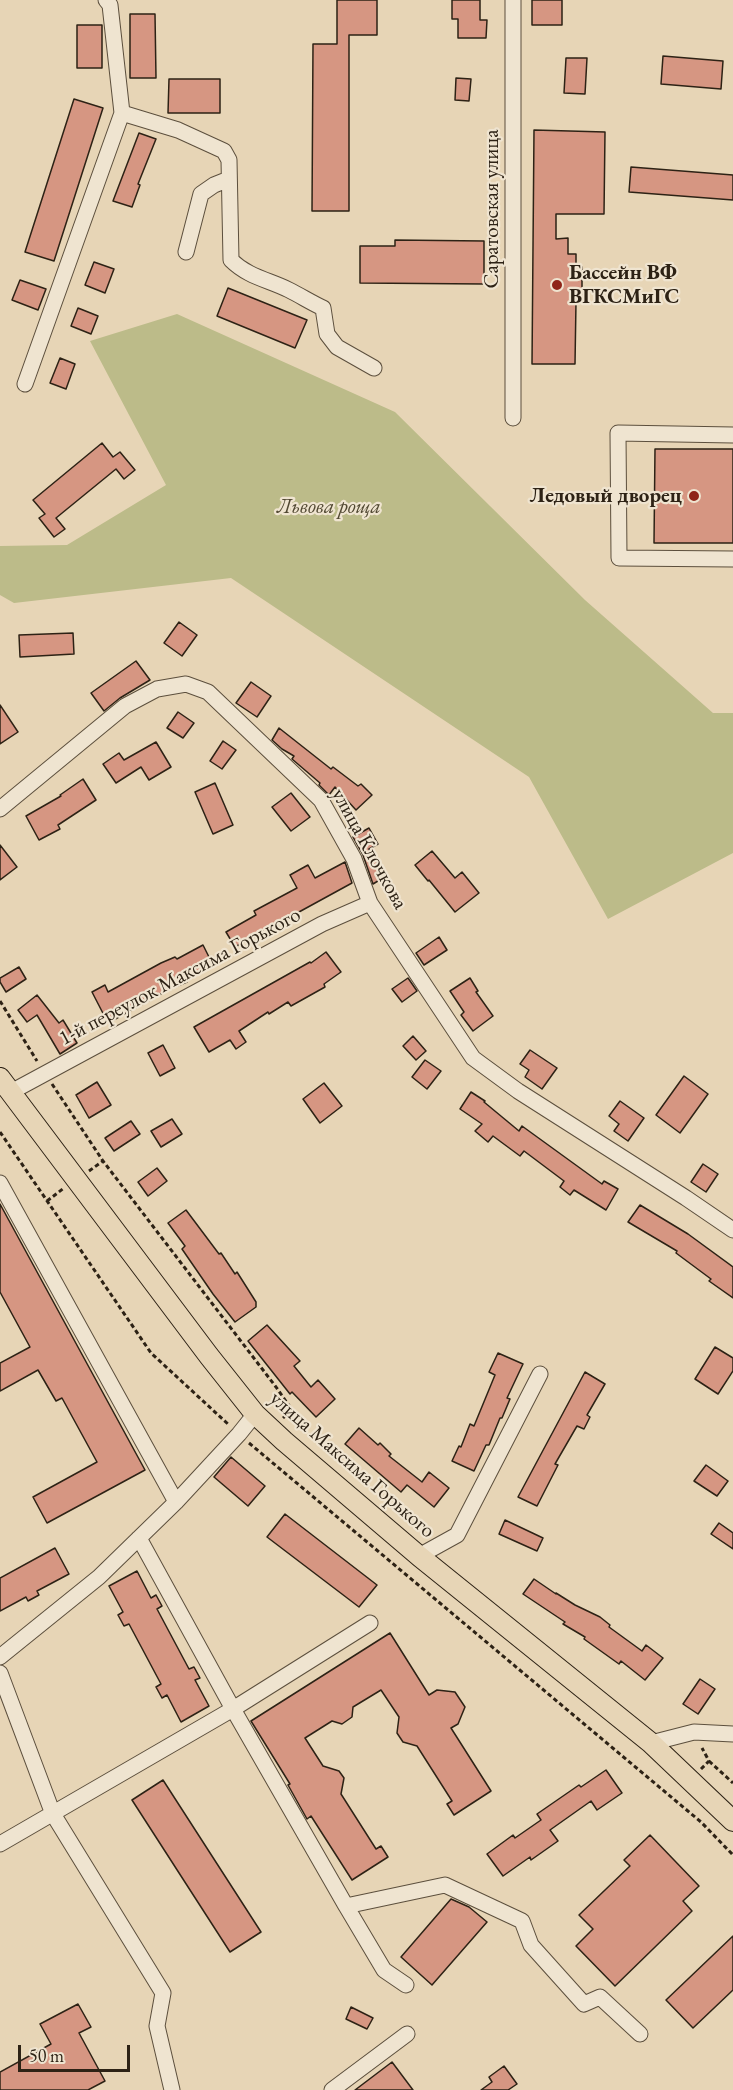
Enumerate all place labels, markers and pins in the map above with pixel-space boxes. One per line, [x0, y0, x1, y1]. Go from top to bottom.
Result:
place label: Бассейн ВФ ВГКСМиГС [569, 260, 679, 310]
marker: Бассейн ВФ ВГКСМиГС [550, 278, 564, 292]
place label: Ледовый дворец [530, 483, 682, 509]
marker: Ледовый дворец [687, 489, 701, 503]

